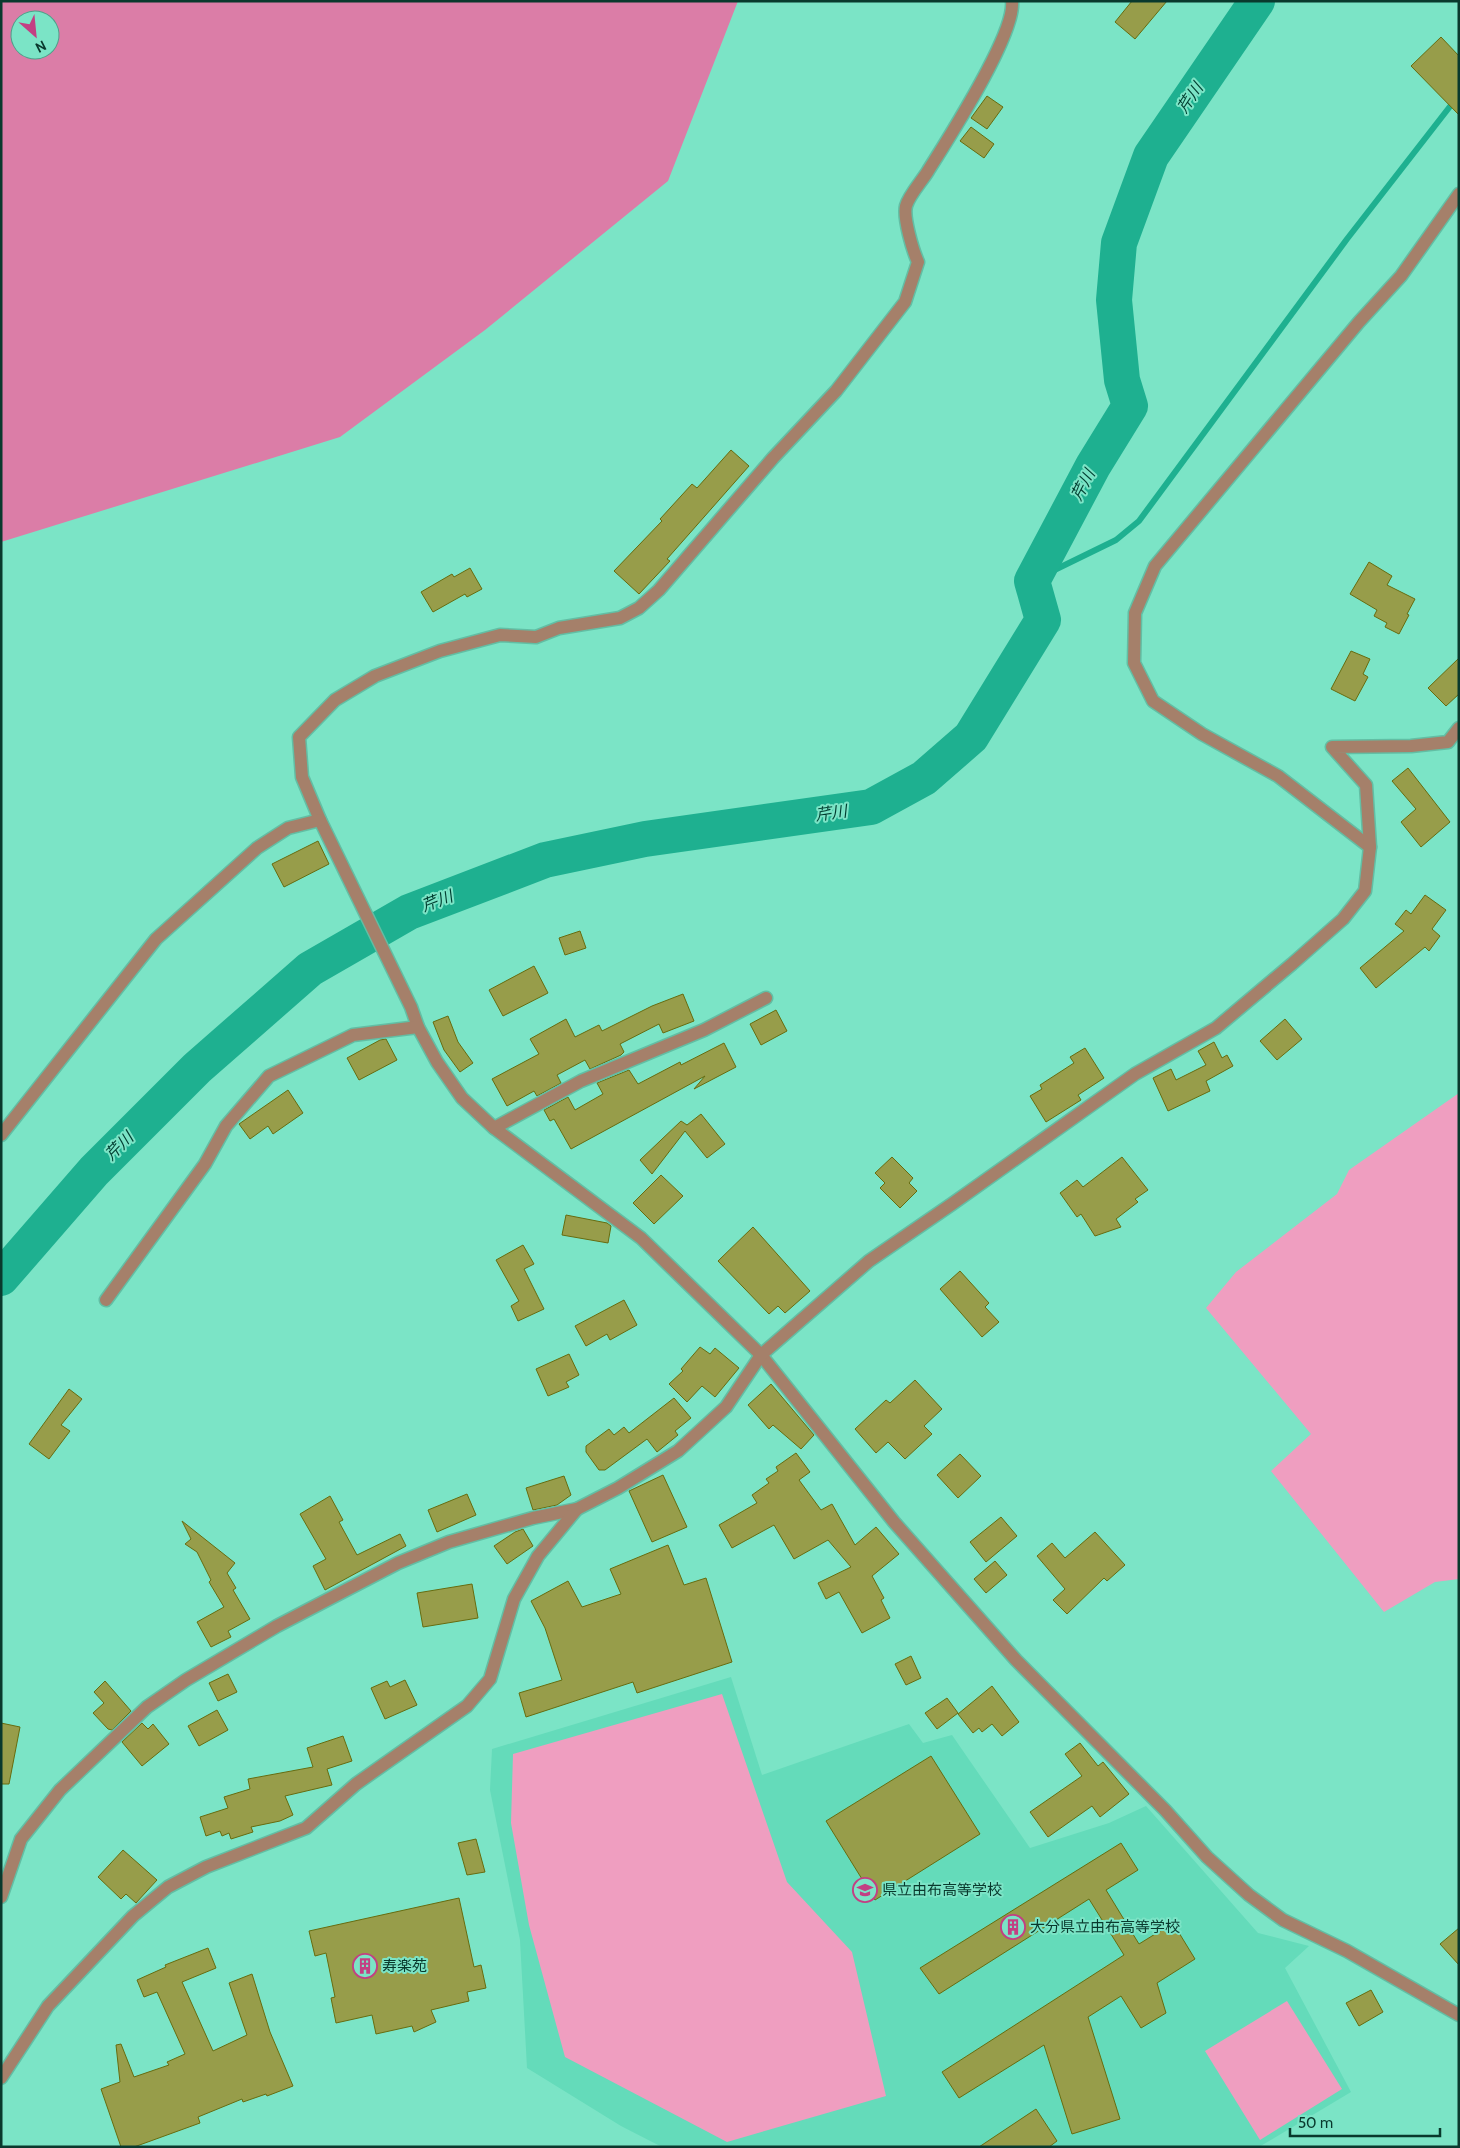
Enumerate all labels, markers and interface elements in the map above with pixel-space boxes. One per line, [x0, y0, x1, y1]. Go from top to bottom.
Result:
north arrow [10, 10, 60, 60]
text: N [32, 36, 49, 57]
water label: 芹川 [1173, 78, 1208, 117]
water label: 芹川 [1067, 465, 1100, 504]
water label: 芹川 [814, 801, 850, 825]
water label: 芹川 [419, 886, 457, 916]
water label: 芹川 [101, 1127, 138, 1164]
school or university icon: 県立由布高等学校 [852, 1877, 878, 1903]
place label: 県立由布高等学校 [882, 1881, 1002, 1899]
building icon: 大分県立由布高等学校 [1000, 1914, 1026, 1940]
place label: 大分県立由布高等学校 [1030, 1918, 1180, 1936]
building icon: 寿楽苑 [352, 1953, 378, 1979]
place label: 寿楽苑 [382, 1957, 427, 1975]
scale bar [1290, 2106, 1440, 2138]
text: 50 m [1298, 2114, 1333, 2132]

